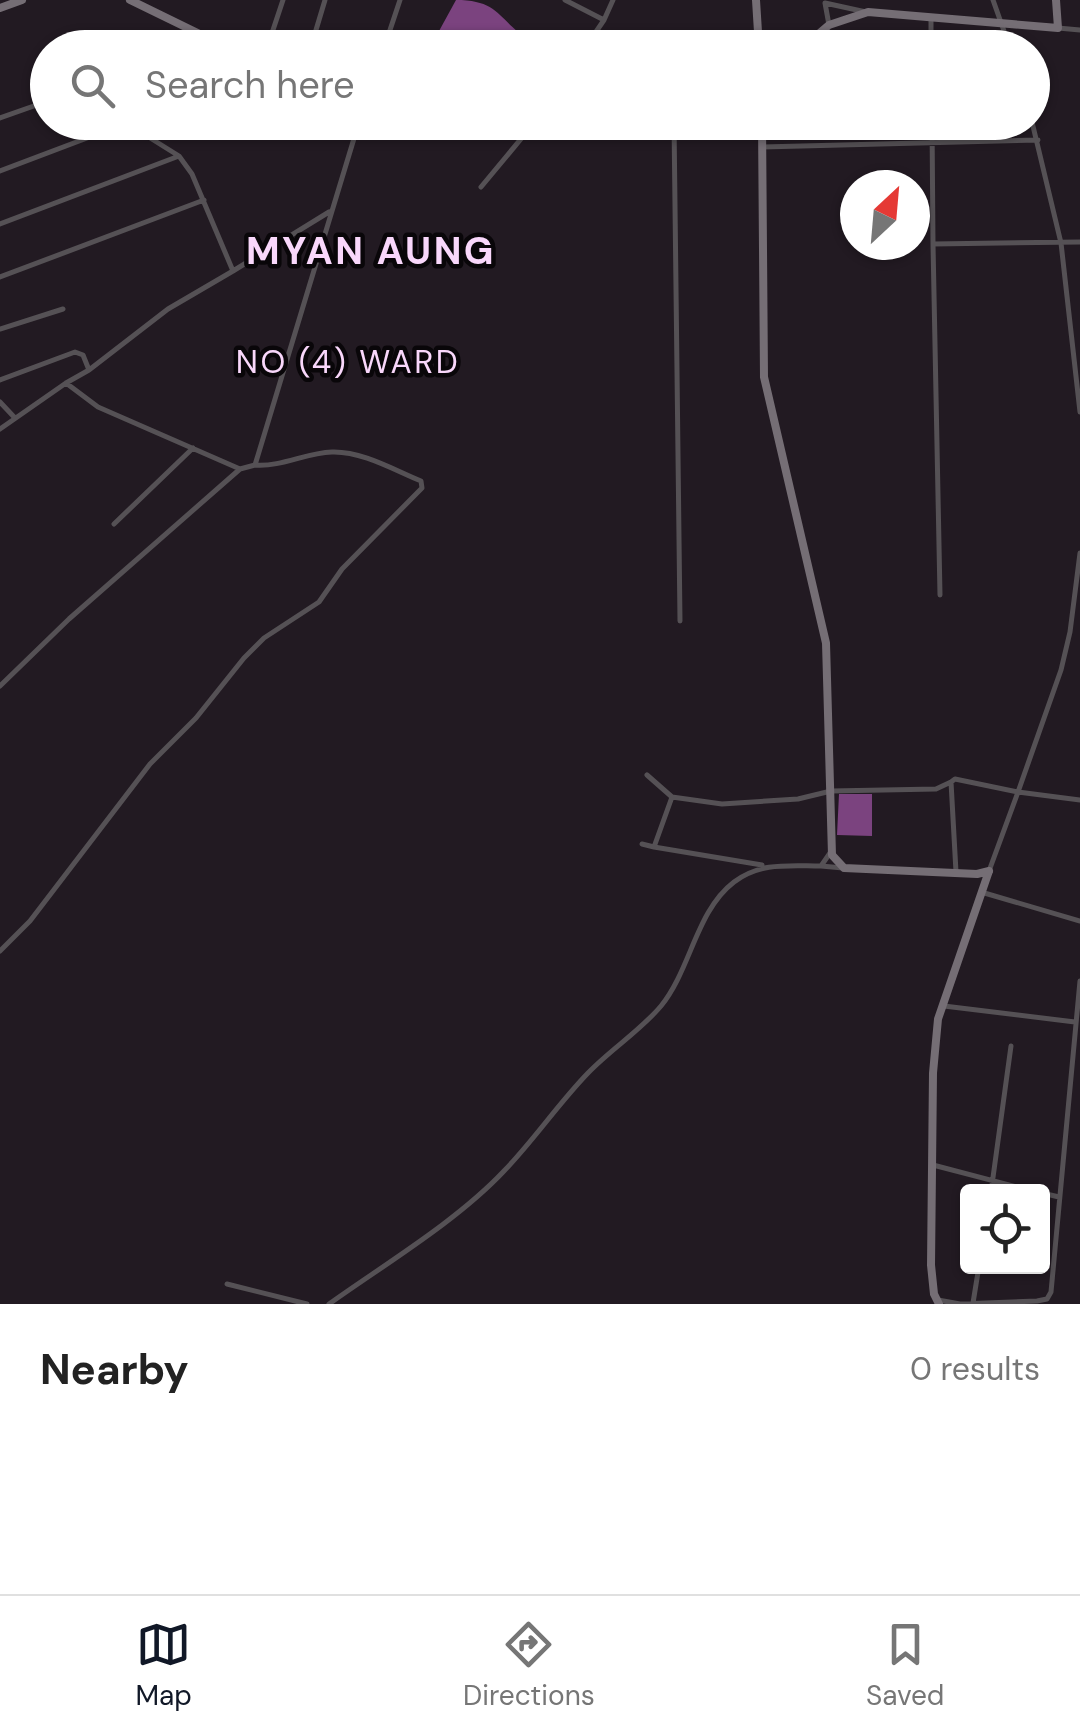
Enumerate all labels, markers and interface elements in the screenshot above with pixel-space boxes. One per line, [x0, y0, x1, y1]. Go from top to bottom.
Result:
search box [30, 30, 1050, 140]
icon: search [65, 58, 120, 113]
text: Search here [145, 60, 355, 110]
north arrow [840, 170, 930, 260]
district label: MYAN AUNG [246, 226, 496, 276]
district label: NO (4) WARD [236, 341, 460, 383]
map controls [960, 1184, 1050, 1274]
button: locate [960, 1184, 1050, 1274]
text: Nearby [40, 1342, 189, 1397]
text: 0 results [910, 1348, 1040, 1390]
tab: Map [136, 1617, 192, 1714]
tab: Directions [463, 1617, 595, 1714]
tab: Saved [866, 1617, 944, 1714]

